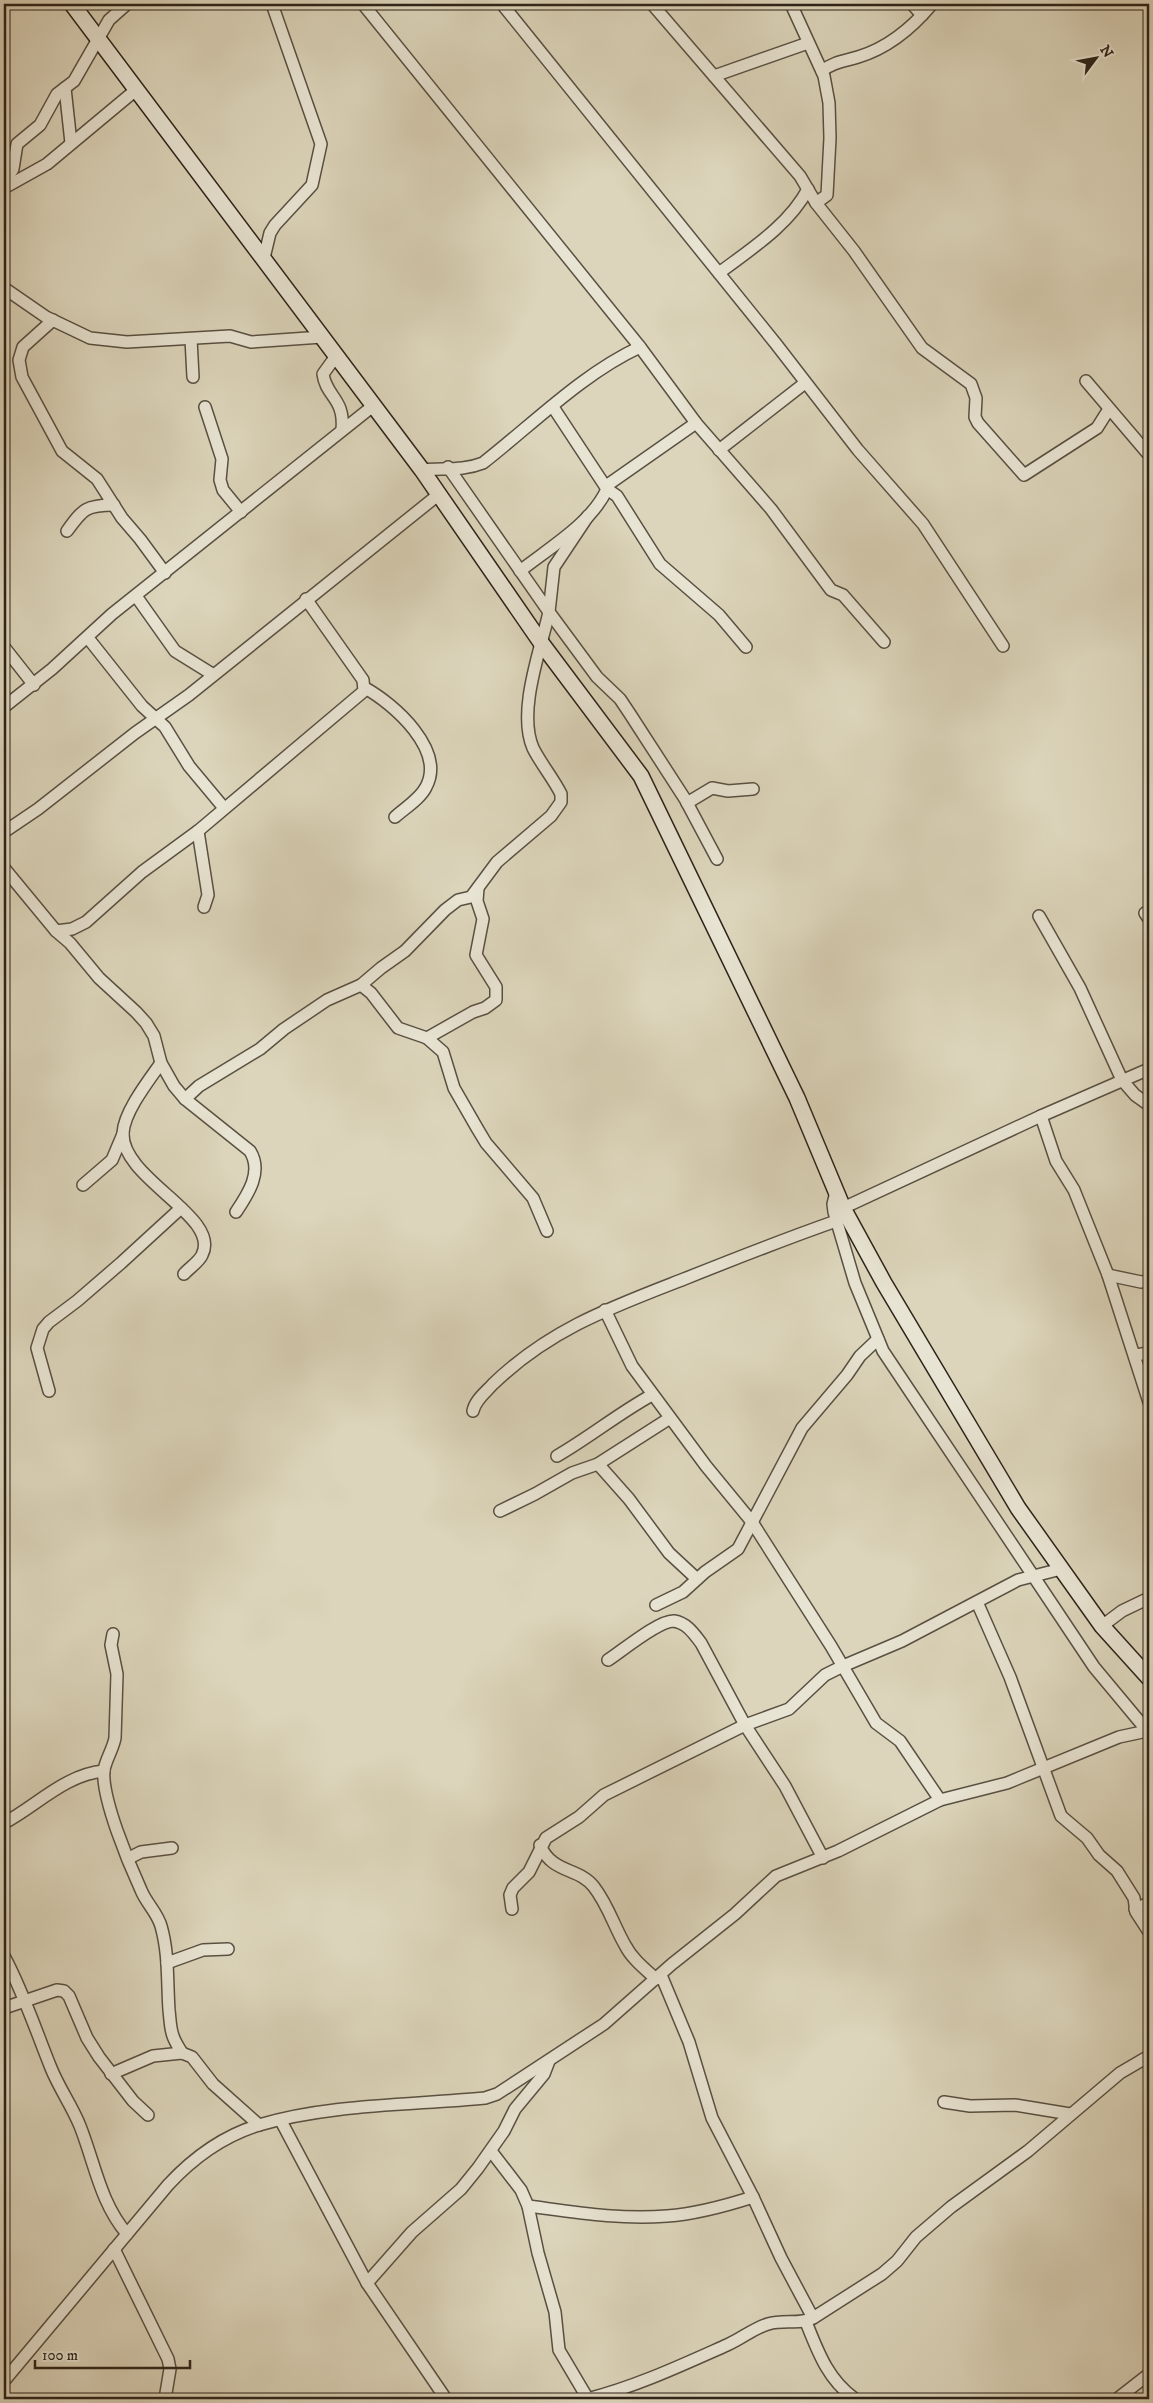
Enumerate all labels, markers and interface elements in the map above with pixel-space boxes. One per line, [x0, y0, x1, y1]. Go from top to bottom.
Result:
north arrow [1070, 32, 1120, 82]
text: N [1095, 42, 1117, 62]
scale bar [35, 2338, 190, 2370]
text: 100 m [42, 2346, 78, 2365]

